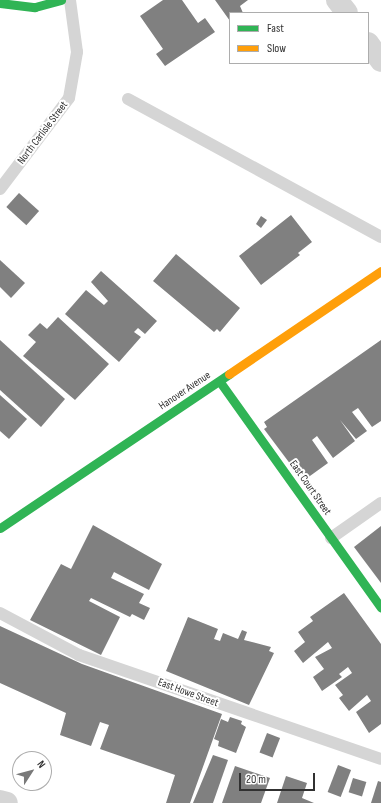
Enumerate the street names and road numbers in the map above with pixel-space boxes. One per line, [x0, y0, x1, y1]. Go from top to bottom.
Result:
street label: North Carlisle Street [15, 99, 71, 167]
street label: Hanover Avenue [157, 369, 213, 413]
street label: East Court Street [286, 458, 334, 518]
street label: East Howe Street [156, 676, 220, 710]

